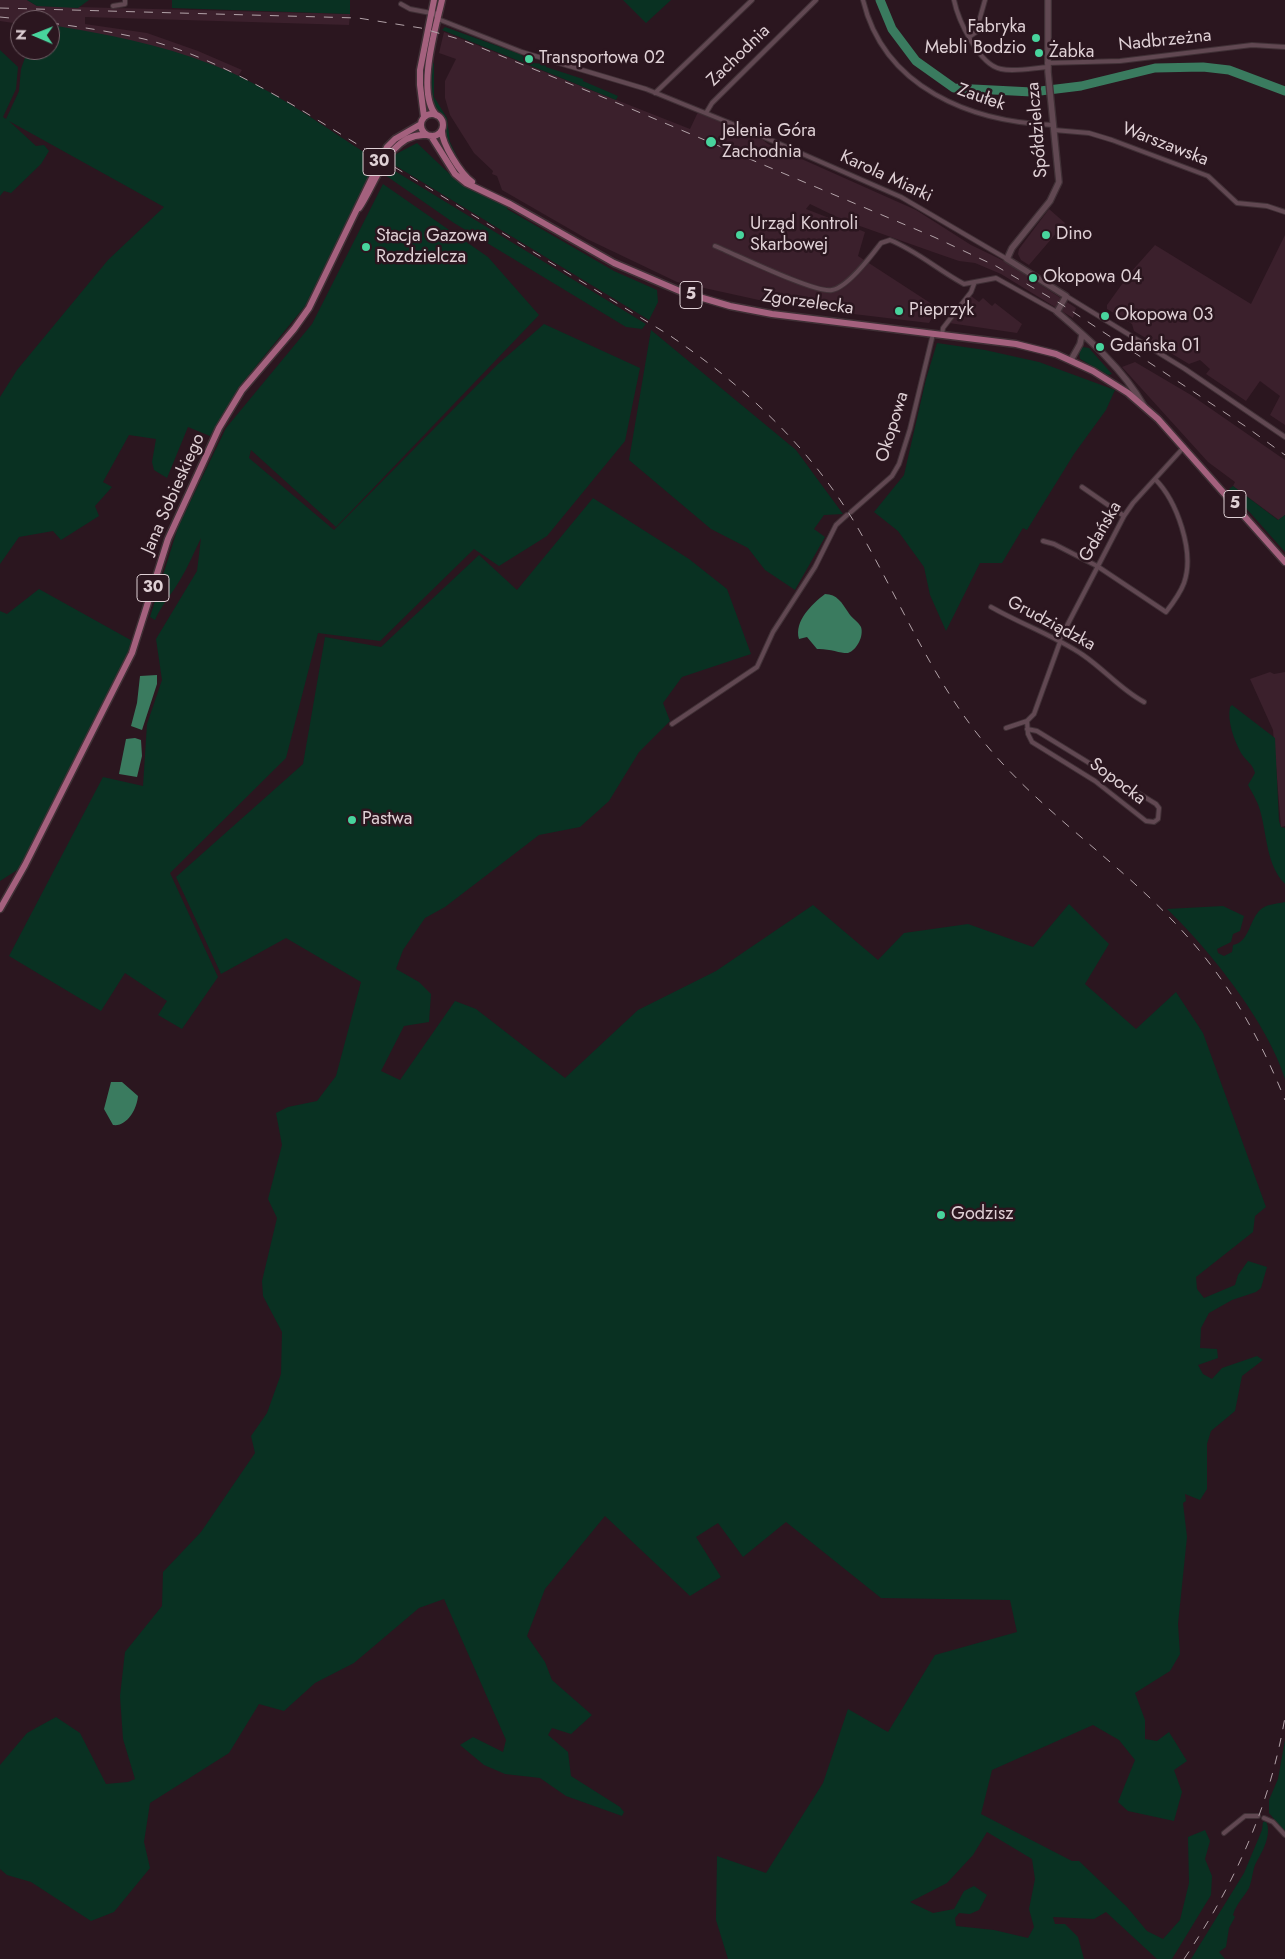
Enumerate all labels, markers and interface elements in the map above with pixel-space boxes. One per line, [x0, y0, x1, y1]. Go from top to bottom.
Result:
north arrow [10, 10, 60, 60]
place label: Fabryka Mebli Bodzio [925, 17, 1026, 59]
street label: Zachodnia [703, 21, 775, 91]
street label: Nadbrzeżna [1117, 25, 1213, 57]
text: N [11, 29, 31, 40]
marker: Fabryka Mebli Bodzio [1030, 32, 1042, 44]
place label: Żabka [1049, 42, 1094, 64]
marker: Żabka [1033, 47, 1045, 59]
place label: Transportowa 02 [539, 48, 665, 70]
marker: Transportowa 02 [523, 53, 535, 65]
street label: Zaułek [954, 80, 1008, 116]
street label: Spółdzielcza [1023, 81, 1053, 179]
street label: Warszawska [1119, 119, 1211, 171]
place label: Jelenia Góra Zachodnia [722, 121, 816, 163]
marker: Jelenia Góra Zachodnia [704, 135, 718, 149]
street label: Karola Miarki [836, 146, 936, 208]
road number: 30 [363, 148, 395, 176]
place label: Urząd Kontroli Skarbowej [750, 214, 858, 256]
place label: Dino [1056, 224, 1092, 246]
place label: Stacja Gazowa Rozdzielcza [376, 226, 487, 268]
marker: Urząd Kontroli Skarbowej [734, 229, 746, 241]
marker: Dino [1040, 229, 1052, 241]
marker: Stacja Gazowa Rozdzielcza [360, 241, 372, 253]
place label: Okopowa 04 [1043, 267, 1142, 289]
marker: Okopowa 04 [1027, 272, 1039, 284]
road number: 5 [680, 282, 702, 308]
street label: Zgorzelecka [761, 286, 855, 320]
place label: Pieprzyk [909, 300, 974, 322]
marker: Pieprzyk [893, 305, 905, 317]
place label: Okopowa 03 [1115, 305, 1213, 327]
marker: Okopowa 03 [1099, 310, 1111, 322]
place label: Gdańska 01 [1110, 336, 1200, 358]
marker: Gdańska 01 [1094, 341, 1106, 353]
street label: Okopowa [872, 389, 914, 465]
street label: Jana Sobieskiego [138, 430, 210, 558]
road number: 5 [1224, 490, 1246, 518]
street label: Gdańska [1075, 498, 1127, 566]
road number: 30 [137, 574, 169, 602]
street label: Grudziądzka [1003, 592, 1099, 656]
street label: Sopocka [1085, 754, 1149, 810]
place label: Pastwa [362, 809, 412, 831]
marker: Pastwa [346, 814, 358, 826]
place label: Godzisz [951, 1204, 1014, 1226]
marker: Godzisz [935, 1209, 947, 1221]

